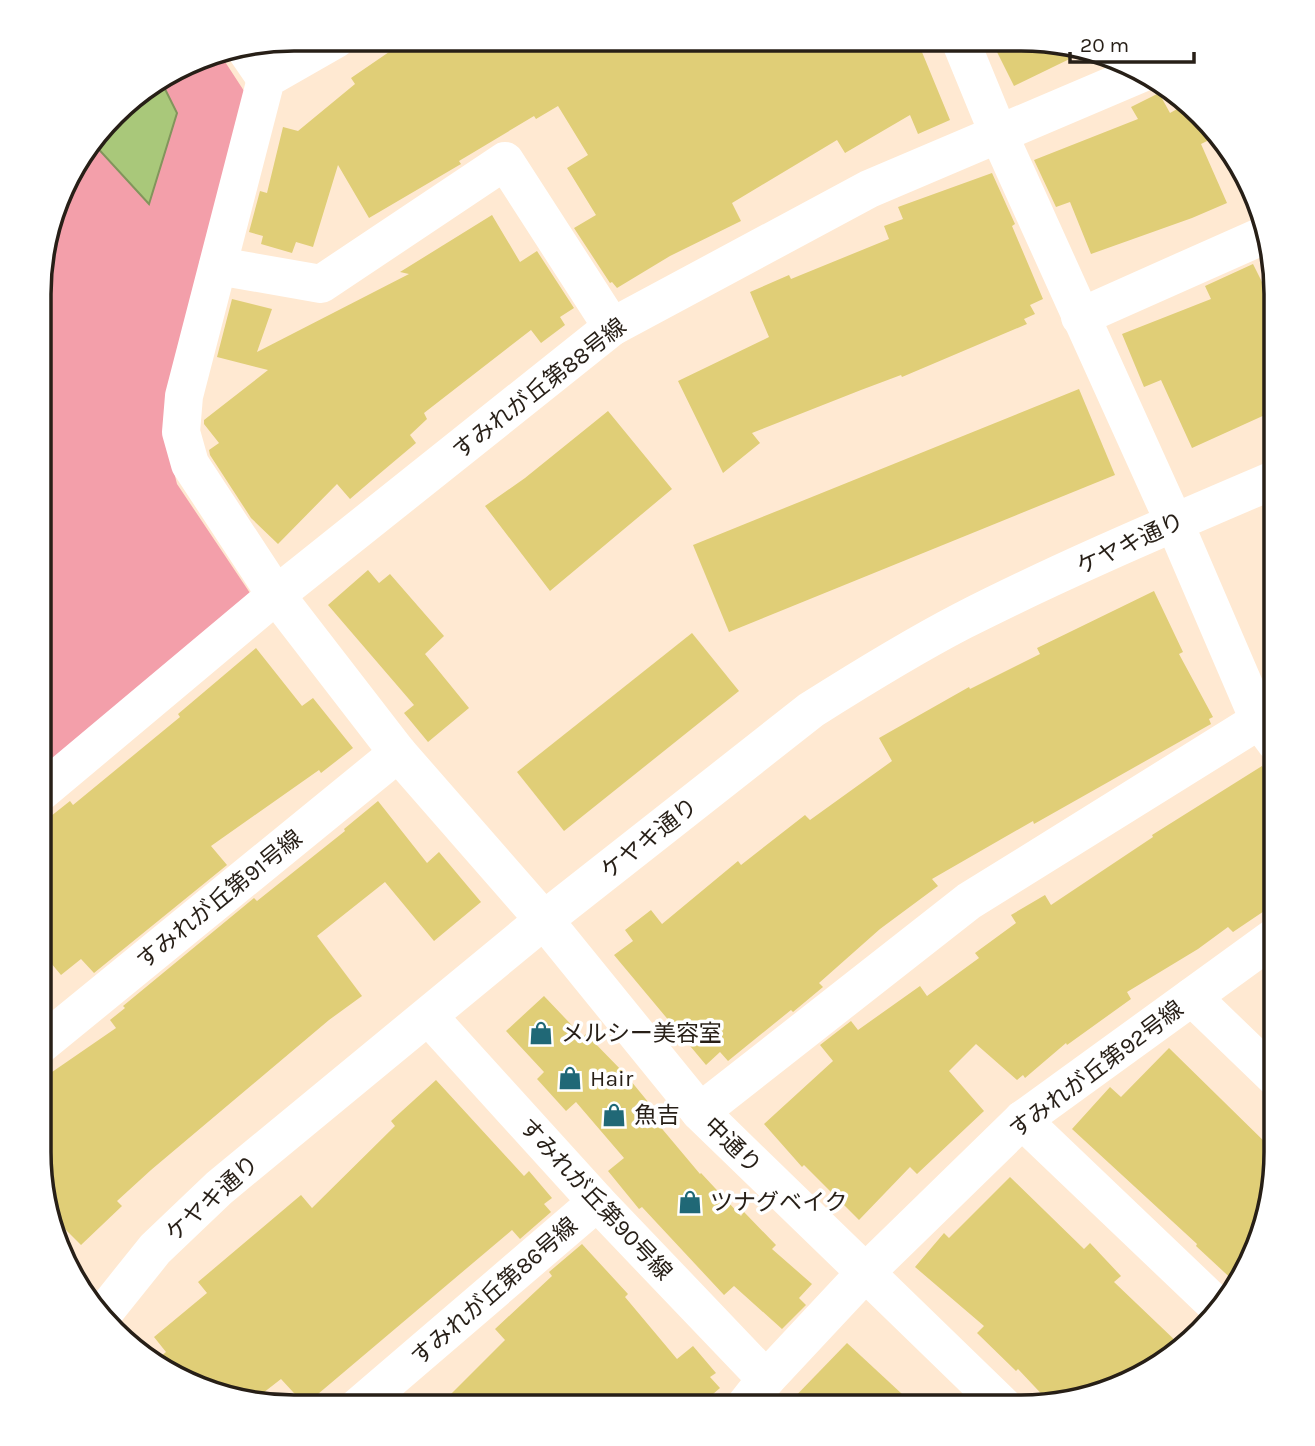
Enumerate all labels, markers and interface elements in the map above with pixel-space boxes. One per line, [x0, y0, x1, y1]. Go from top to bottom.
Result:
scale bar [1070, 21, 1194, 65]
text: 20 m [1080, 33, 1129, 57]
street label: すみれが丘第88号線 [447, 312, 631, 464]
street label: ケヤキ通り [1072, 507, 1188, 580]
street label: ケヤキ通り [596, 792, 703, 884]
street label: すみれが丘第91号線 [131, 824, 307, 974]
street label: すみれが丘第92号線 [1004, 995, 1189, 1144]
shop icon: メルシー美容室 [527, 1019, 555, 1047]
place label: メルシー美容室 [561, 1020, 722, 1047]
shop icon: Hair [556, 1064, 584, 1092]
place label: Hair [590, 1065, 634, 1092]
shop icon: 魚吉 [600, 1101, 628, 1129]
place label: 魚吉 [634, 1102, 680, 1129]
street label: 中通り [698, 1112, 767, 1179]
street label: すみれが丘第90号線 [514, 1113, 677, 1286]
street label: ケヤキ通り [161, 1150, 264, 1247]
shop icon: ツナグベイク [676, 1188, 704, 1216]
place label: ツナグベイク [710, 1189, 848, 1216]
street label: すみれが丘第86号線 [406, 1212, 583, 1371]

